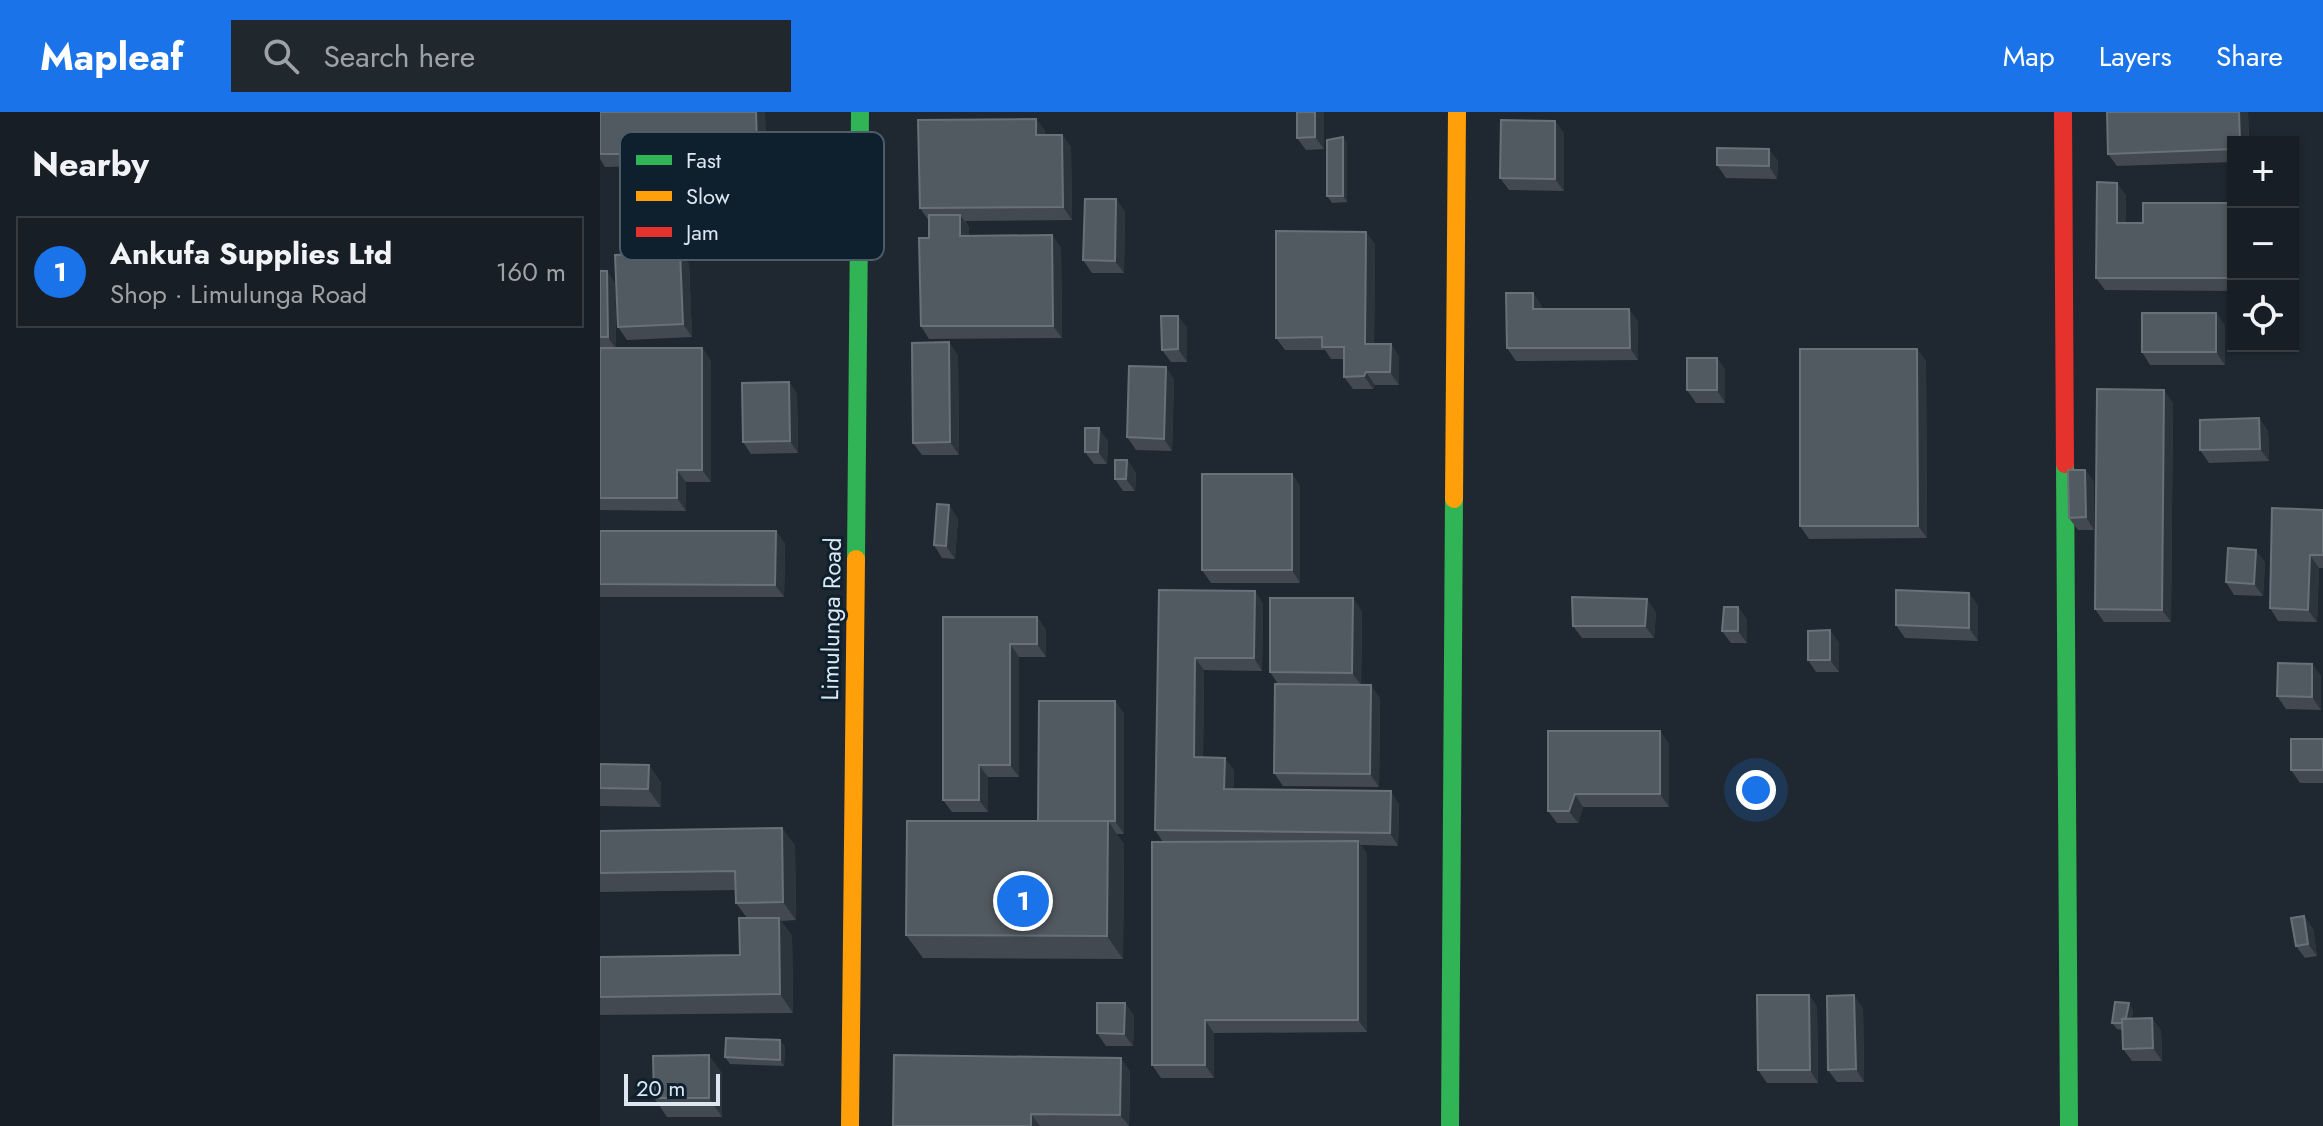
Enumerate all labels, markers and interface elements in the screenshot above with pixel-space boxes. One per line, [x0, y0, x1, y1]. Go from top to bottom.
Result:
search box [231, 20, 791, 92]
text: Mapleaf [40, 29, 183, 84]
icon: search [259, 34, 303, 78]
text: Search here [323, 35, 475, 78]
text: Map [2003, 36, 2055, 77]
text: Layers [2099, 36, 2172, 77]
text: Share [2216, 36, 2283, 77]
legend [620, 132, 884, 260]
map controls [2227, 136, 2299, 352]
button: + [2227, 136, 2299, 208]
text: Nearby [32, 140, 149, 189]
text: Fast [686, 144, 722, 176]
text: Slow [686, 180, 730, 212]
button: − [2227, 208, 2299, 280]
text: Jam [683, 216, 719, 248]
text: Ankufa Supplies Ltd [110, 232, 392, 275]
text: 1 [53, 253, 67, 291]
text: 160 m [496, 253, 566, 291]
text: Shop · Limulunga Road [110, 275, 367, 313]
button: locate [2227, 280, 2299, 352]
street label: Limulunga Road [812, 537, 850, 701]
your location [1736, 770, 1776, 810]
pin: 1 [997, 871, 1049, 931]
scale bar [624, 1070, 720, 1106]
text: 20 m [636, 1072, 685, 1104]

